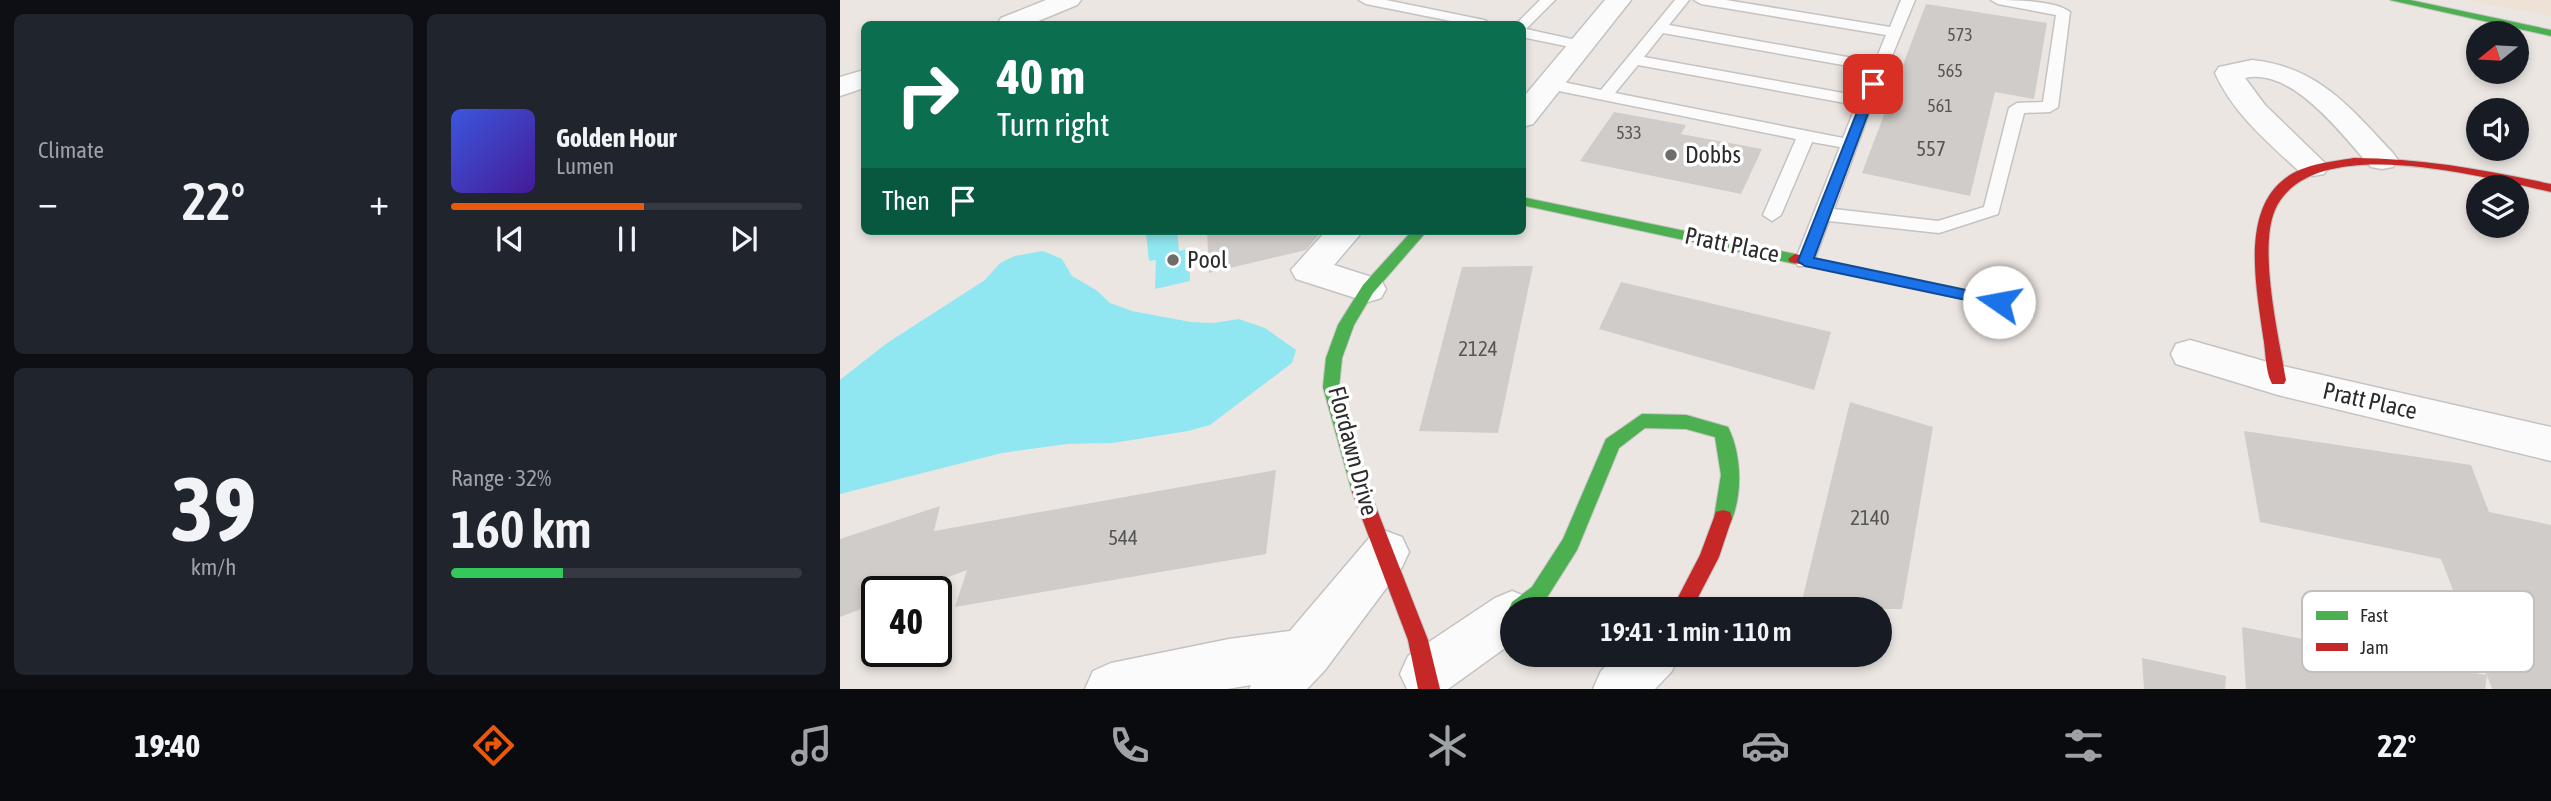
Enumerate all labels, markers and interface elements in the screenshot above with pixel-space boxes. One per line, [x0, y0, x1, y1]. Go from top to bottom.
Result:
north arrow [2466, 21, 2529, 84]
map controls [2466, 21, 2529, 238]
house number: 573 [1947, 24, 1973, 45]
text: 40 m [997, 48, 1085, 104]
icon: right [882, 49, 973, 140]
pin [1843, 54, 1903, 114]
house number: 565 [1937, 60, 1963, 81]
icon: arrive [1854, 65, 1892, 103]
house number: 561 [1927, 95, 1953, 116]
button: sound [2466, 98, 2529, 161]
text: Turn right [997, 106, 1110, 143]
house number: 533 [1616, 122, 1642, 143]
text: Golden Hour [556, 123, 676, 153]
house number: 557 [1916, 136, 1946, 160]
text: Climate [38, 137, 104, 163]
place label: Dobbs [1685, 141, 1741, 168]
marker: Dobbs [1663, 147, 1679, 163]
text: Lumen [556, 153, 614, 179]
text: 22° [182, 171, 245, 231]
button: layers [2466, 175, 2529, 238]
text: − [38, 180, 58, 223]
text: + [369, 180, 389, 223]
icon: arrive [944, 182, 982, 220]
text: Then [882, 186, 930, 216]
icon: previous [491, 220, 529, 258]
icon: pause [608, 220, 646, 258]
icon: next [725, 220, 763, 258]
street label: Pratt Place [1682, 221, 1782, 268]
place label: Pool [1187, 246, 1228, 273]
marker: Pool [1165, 252, 1181, 268]
position arrow [1962, 265, 2036, 339]
house number: 2124 [1458, 336, 1498, 360]
street label: Pratt Place [2320, 377, 2420, 424]
street label: Flordawn Drive [1323, 383, 1384, 518]
text: 39 [171, 456, 256, 560]
text: Range · 32% [451, 465, 551, 491]
text: 160 km [451, 499, 592, 559]
house number: 2140 [1850, 505, 1890, 529]
house number: 544 [1108, 525, 1138, 549]
text: km/h [191, 554, 236, 580]
speed limit sign: 40 [861, 576, 952, 667]
legend [2302, 591, 2534, 672]
text: Fast [2360, 604, 2388, 626]
text: 19:41 · 1 min · 110 m [1601, 617, 1791, 647]
text: Jam [2360, 636, 2389, 658]
icon: directions [469, 721, 518, 770]
icon: music [787, 721, 836, 770]
icon: phone [1105, 721, 1154, 770]
icon: climate [1423, 721, 1472, 770]
icon: car [1741, 721, 1790, 770]
icon: filters [2059, 721, 2108, 770]
text: 19:40 [135, 727, 200, 764]
text: 22° [2377, 727, 2416, 764]

